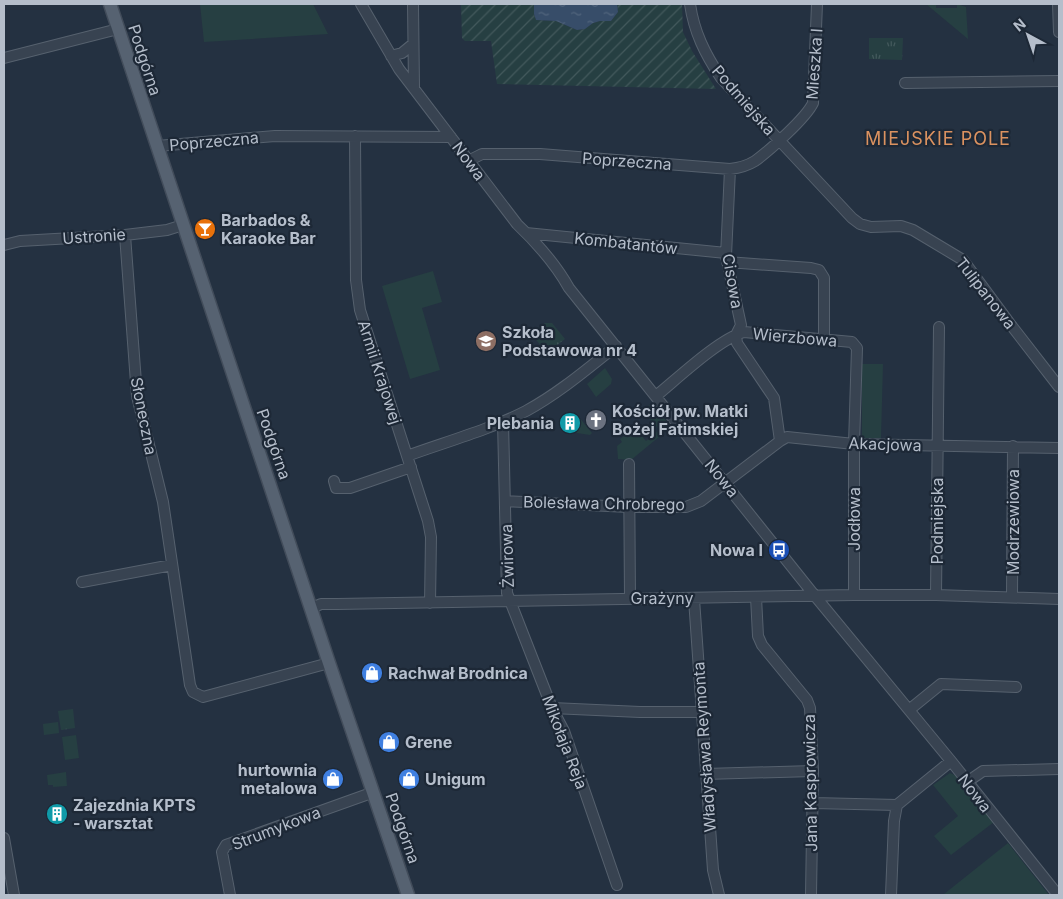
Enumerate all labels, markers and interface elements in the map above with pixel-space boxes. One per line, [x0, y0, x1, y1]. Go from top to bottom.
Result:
north arrow [1003, 10, 1053, 60]
text: N [1010, 15, 1029, 35]
street label: Podgórna [124, 22, 166, 98]
street label: Mieszka I [802, 28, 826, 100]
street label: Podmiejska [708, 61, 780, 139]
street label: Poprzeczna [168, 127, 260, 155]
district label: MIEJSKIE POLE [865, 128, 1011, 149]
street label: Nowa [448, 138, 490, 184]
street label: Poprzeczna [582, 148, 672, 174]
place label: Barbados & Karaoke Bar [221, 210, 316, 248]
bar icon: Barbados & Karaoke Bar [193, 217, 217, 241]
street label: Ustronie [62, 224, 126, 248]
street label: Kombatantów [573, 228, 679, 258]
street label: Cisowa [718, 252, 748, 310]
street label: Tulipanowa [952, 253, 1020, 333]
street label: Armii Krajowej [354, 317, 406, 427]
place label: Szkoła Podstawowa nr 4 [502, 322, 637, 360]
street label: Wierzbowa [752, 323, 838, 351]
school or university icon: Szkoła Podstawowa nr 4 [474, 329, 498, 353]
street label: Słoneczna [127, 375, 161, 457]
place label: Kościół pw. Matki Bożej Fatimskiej [612, 401, 748, 439]
street label: Podgórna [253, 406, 295, 482]
church icon: Kościół pw. Matki Bożej Fatimskiej [584, 408, 608, 432]
building icon: Plebania [558, 411, 582, 435]
place label: Plebania [487, 413, 554, 433]
street label: Akacjowa [848, 433, 922, 455]
street label: Nowa [701, 455, 743, 501]
street label: Modrzewiowa [1003, 469, 1023, 575]
street label: Podmiejska [927, 478, 947, 564]
street label: Jodłowa [844, 487, 864, 551]
street label: Bolesława Chrobrego [523, 492, 685, 514]
street label: Żwirowa [496, 524, 518, 588]
bus stop icon: Nowa I [767, 538, 791, 562]
place label: Nowa I [710, 540, 763, 560]
street label: Grażyny [631, 588, 694, 608]
shop icon: Rachwał Brodnica [360, 661, 384, 685]
street label: Władysława Reymonta [688, 661, 720, 833]
place label: Rachwał Brodnica [388, 663, 528, 683]
street label: Mikołaja Reja [538, 692, 592, 792]
street label: Jana Kasprowicza [799, 714, 821, 852]
shop icon: Grene [377, 730, 401, 754]
place label: Grene [405, 732, 452, 752]
place label: hurtownia metalowa [238, 760, 317, 798]
shop icon: hurtownia metalowa [321, 767, 345, 791]
shop icon: Unigum [397, 767, 421, 791]
place label: Unigum [425, 769, 486, 789]
street label: Nowa [954, 770, 996, 816]
street label: Podgórna [382, 790, 424, 866]
place label: Zajezdnia KPTS - warsztat [73, 795, 196, 833]
building icon: Zajezdnia KPTS - warsztat [45, 802, 69, 826]
street label: Strumykowa [229, 802, 323, 854]

